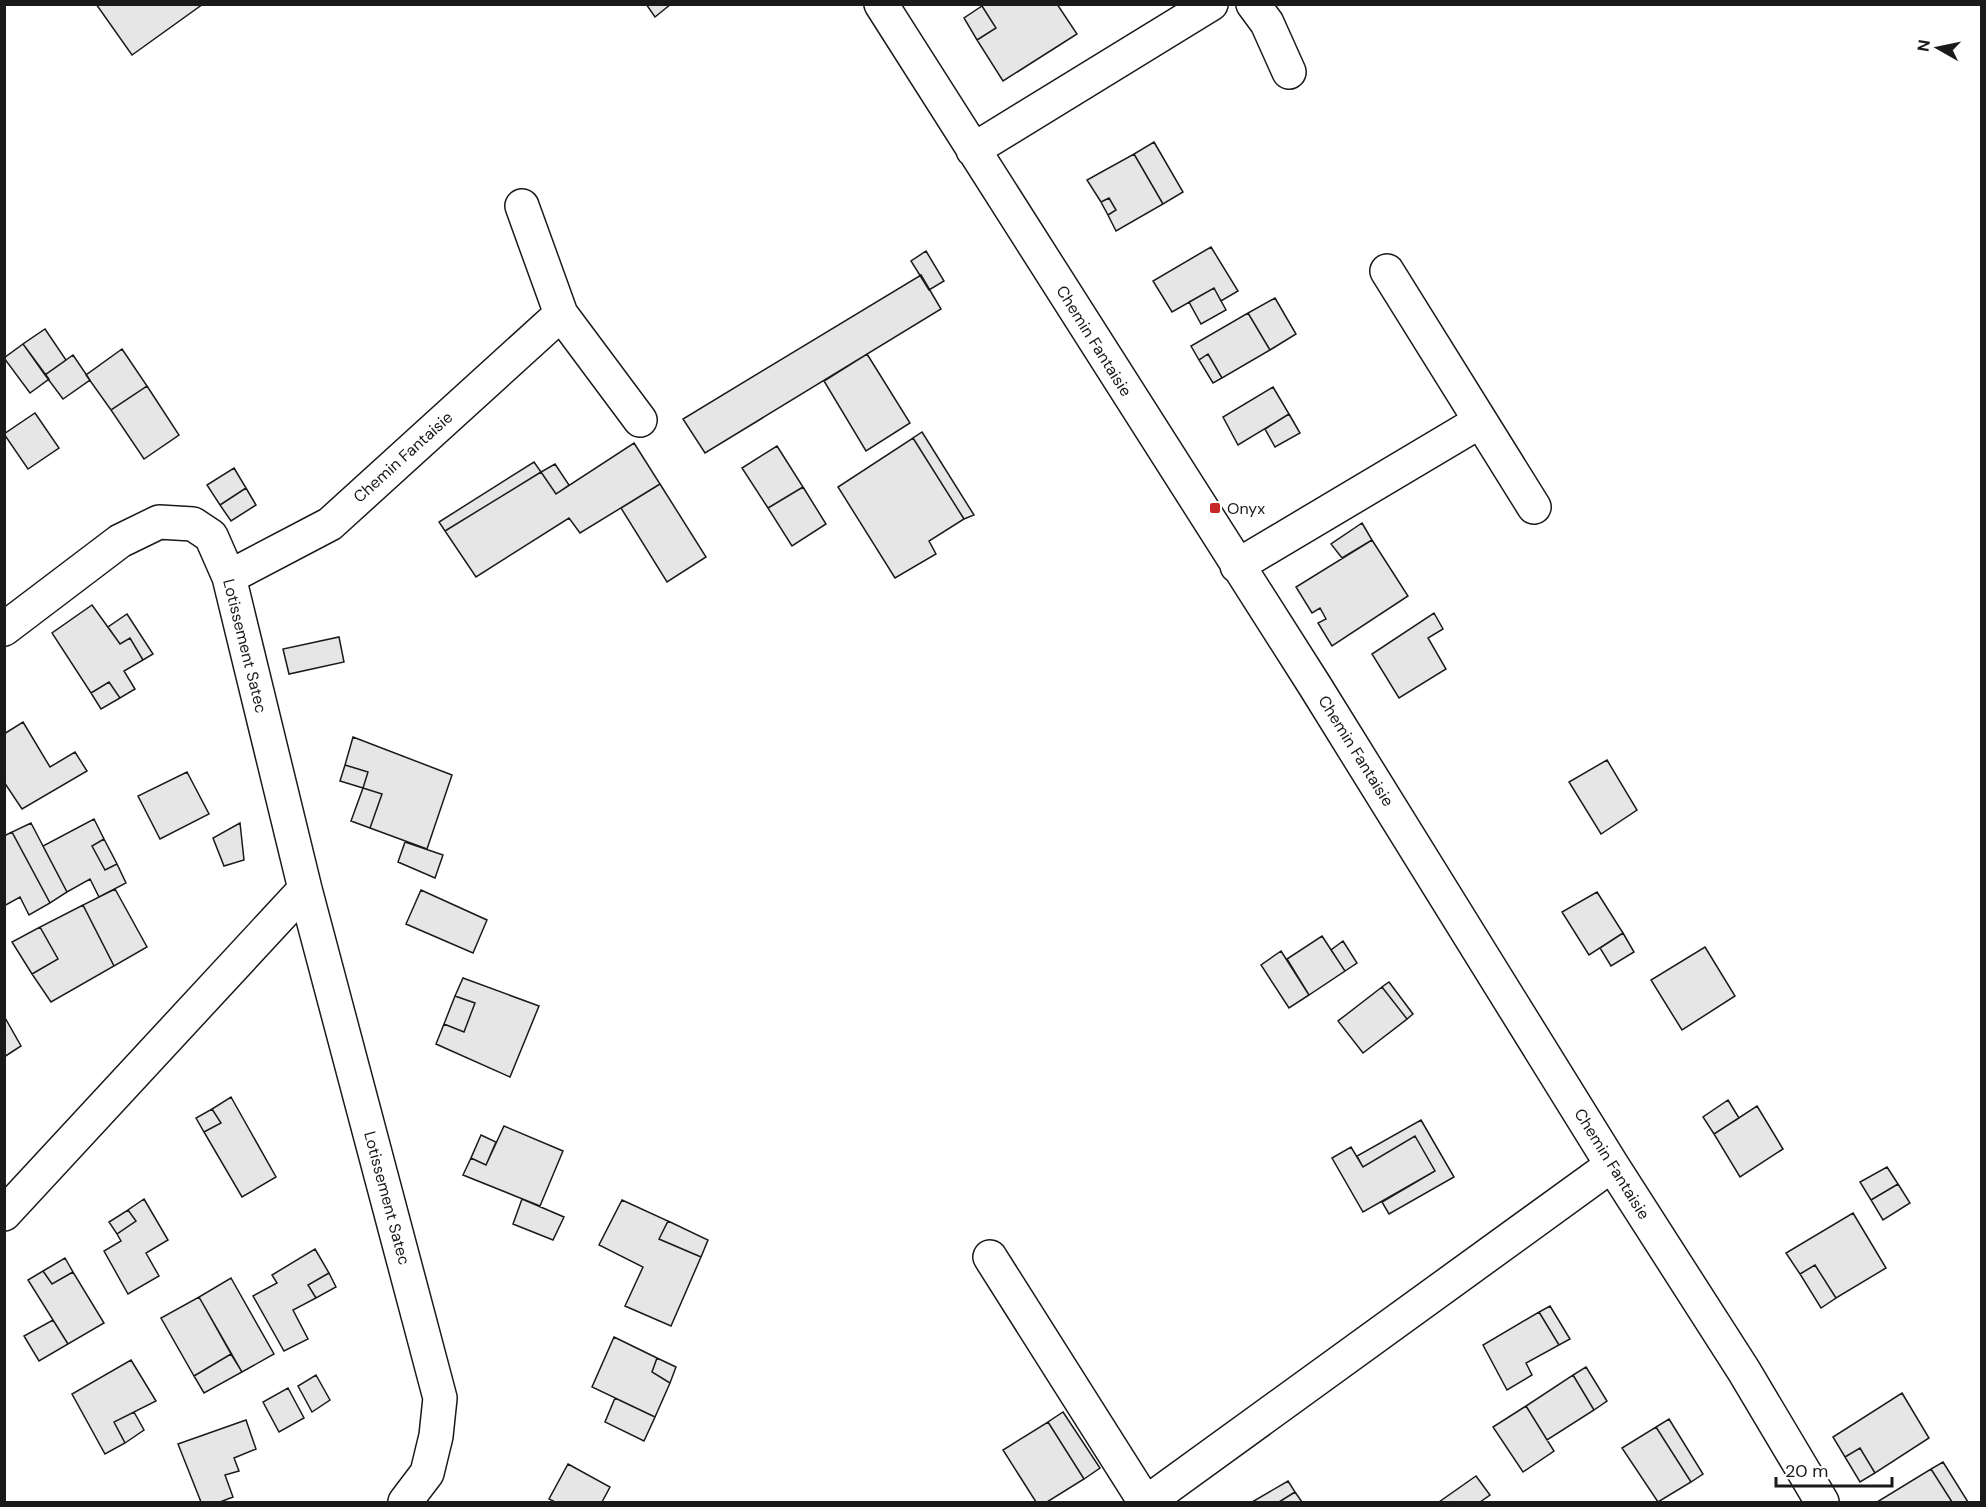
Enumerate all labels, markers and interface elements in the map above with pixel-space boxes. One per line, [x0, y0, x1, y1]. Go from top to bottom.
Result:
north arrow [1908, 18, 1968, 78]
text: N [1912, 38, 1935, 53]
street label: Chemin Fantaisie [1051, 282, 1137, 400]
street label: Chemin Fantaisie [349, 407, 457, 507]
place label: Onyx [1227, 498, 1265, 519]
marker: Onyx [1208, 501, 1222, 515]
street label: Lotissement Satec [218, 577, 272, 715]
street label: Chemin Fantaisie [1313, 692, 1399, 810]
street label: Chemin Fantaisie [1569, 1105, 1655, 1223]
street label: Lotissement Satec [359, 1129, 415, 1267]
scale bar [1776, 1450, 1892, 1488]
text: 20 m [1785, 1459, 1828, 1483]

